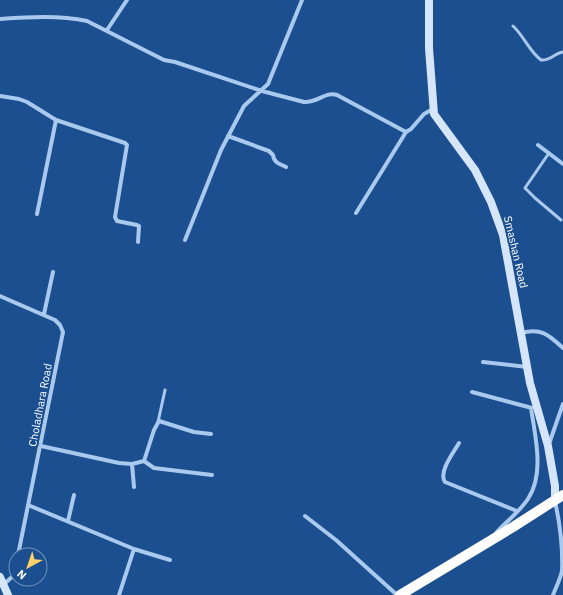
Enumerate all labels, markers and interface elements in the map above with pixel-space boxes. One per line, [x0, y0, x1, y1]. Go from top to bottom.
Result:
street label: Smashan Road [501, 215, 531, 289]
street label: Choladhara Road [25, 362, 55, 448]
north arrow [8, 547, 48, 587]
text: N [14, 567, 29, 583]

